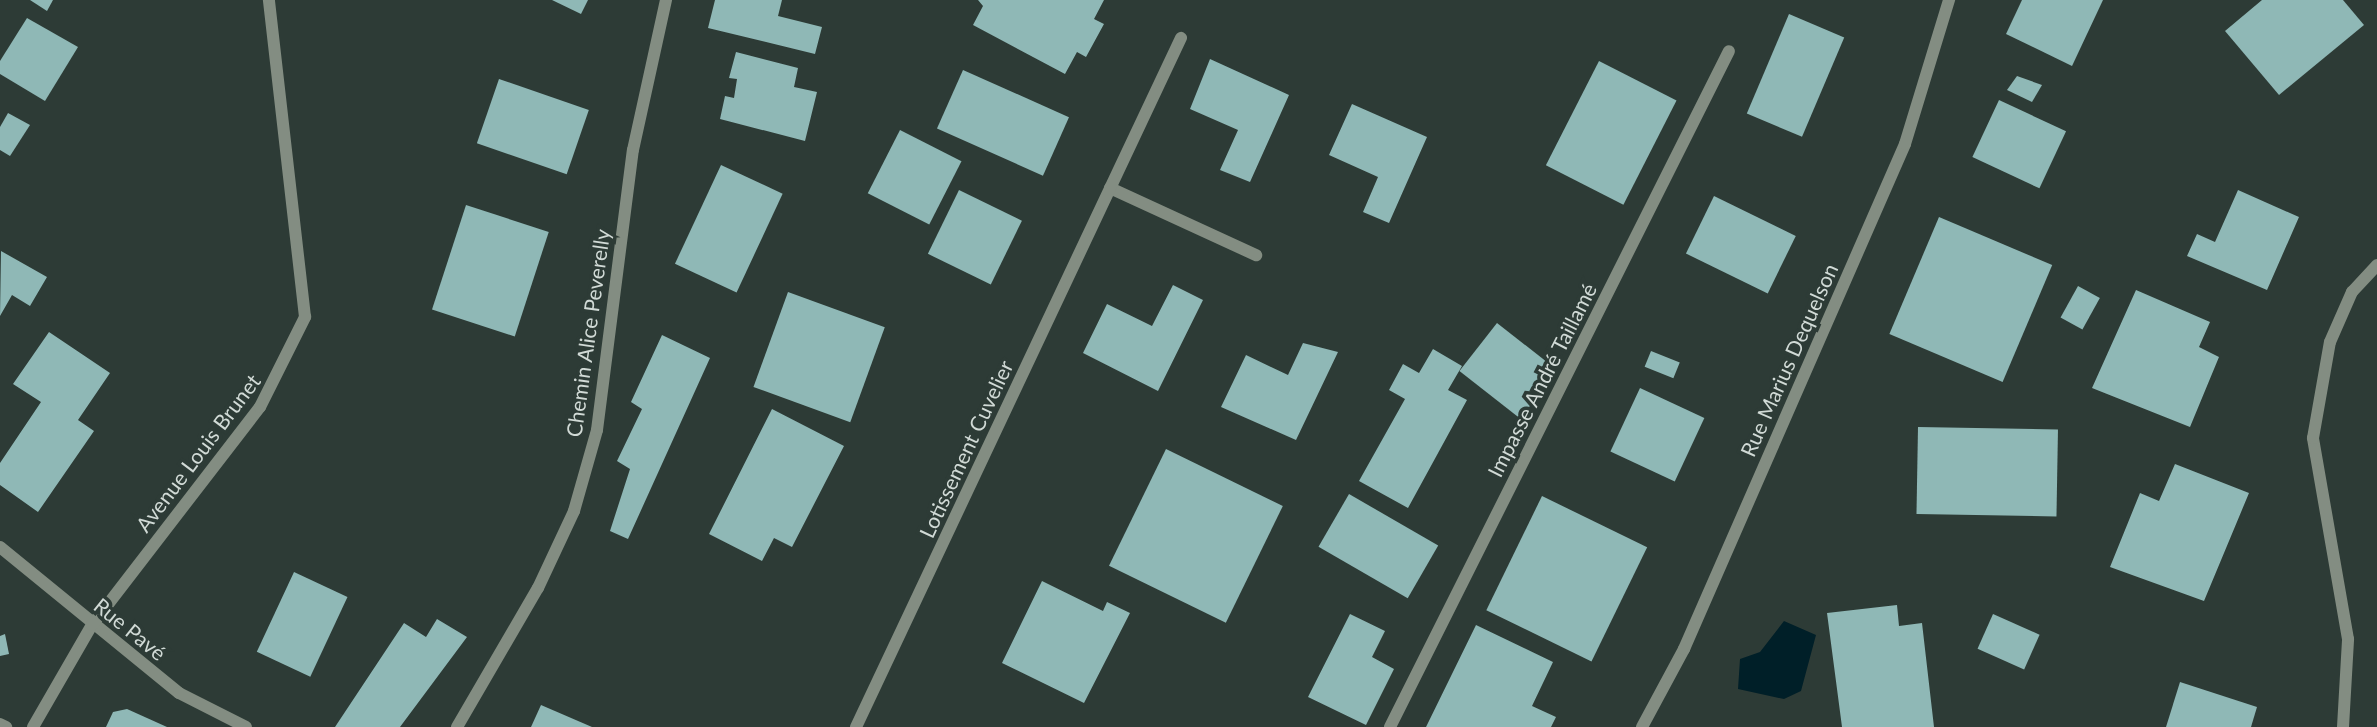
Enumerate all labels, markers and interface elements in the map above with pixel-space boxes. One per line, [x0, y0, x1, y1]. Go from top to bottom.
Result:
street label: Chemin Alice Peverelly [561, 227, 615, 439]
street label: Rue Marius Dequelson [1735, 260, 1843, 460]
street label: Impasse André Taillamé [1482, 278, 1602, 482]
street label: Lotissement Cuvelier [914, 356, 1018, 542]
street label: Avenue Louis Brunet [130, 369, 266, 537]
street label: Rue Pavé [89, 592, 171, 666]

